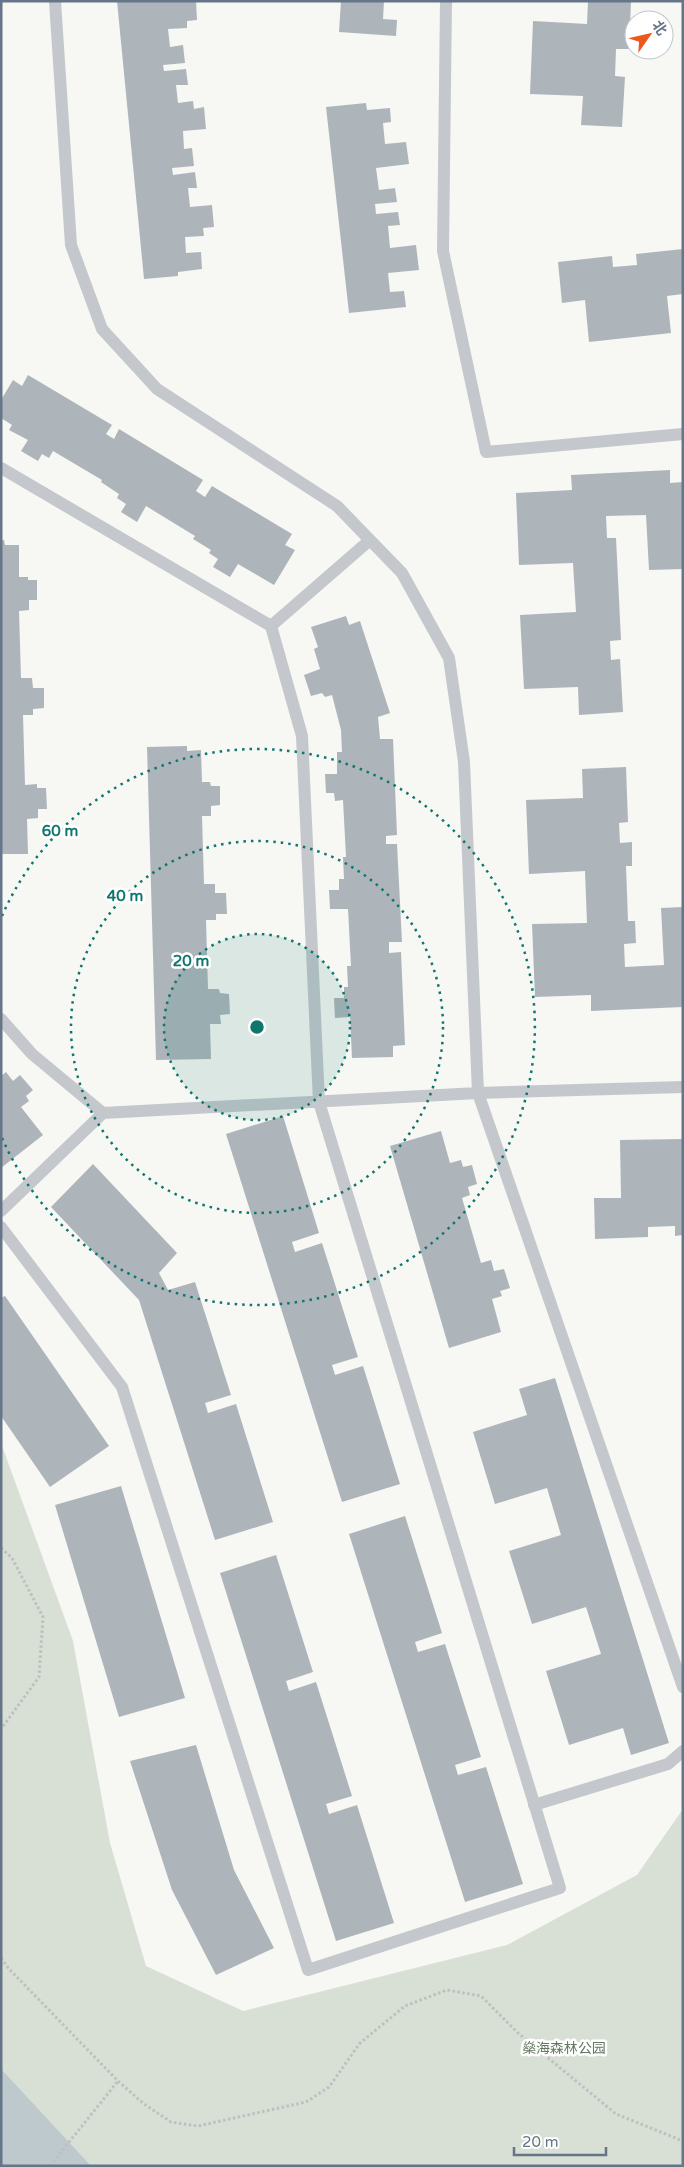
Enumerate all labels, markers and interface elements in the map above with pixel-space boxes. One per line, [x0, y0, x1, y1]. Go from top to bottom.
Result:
north arrow [624, 10, 674, 60]
text: 北 [648, 17, 670, 39]
text: 60 m [42, 822, 78, 840]
text: 40 m [107, 887, 143, 905]
text: 20 m [173, 952, 209, 970]
centre of rings [248, 1018, 266, 1036]
park label: 燊海森林公园 [522, 2040, 606, 2057]
scale bar [514, 2124, 606, 2156]
text: 20 m [522, 2133, 559, 2151]

